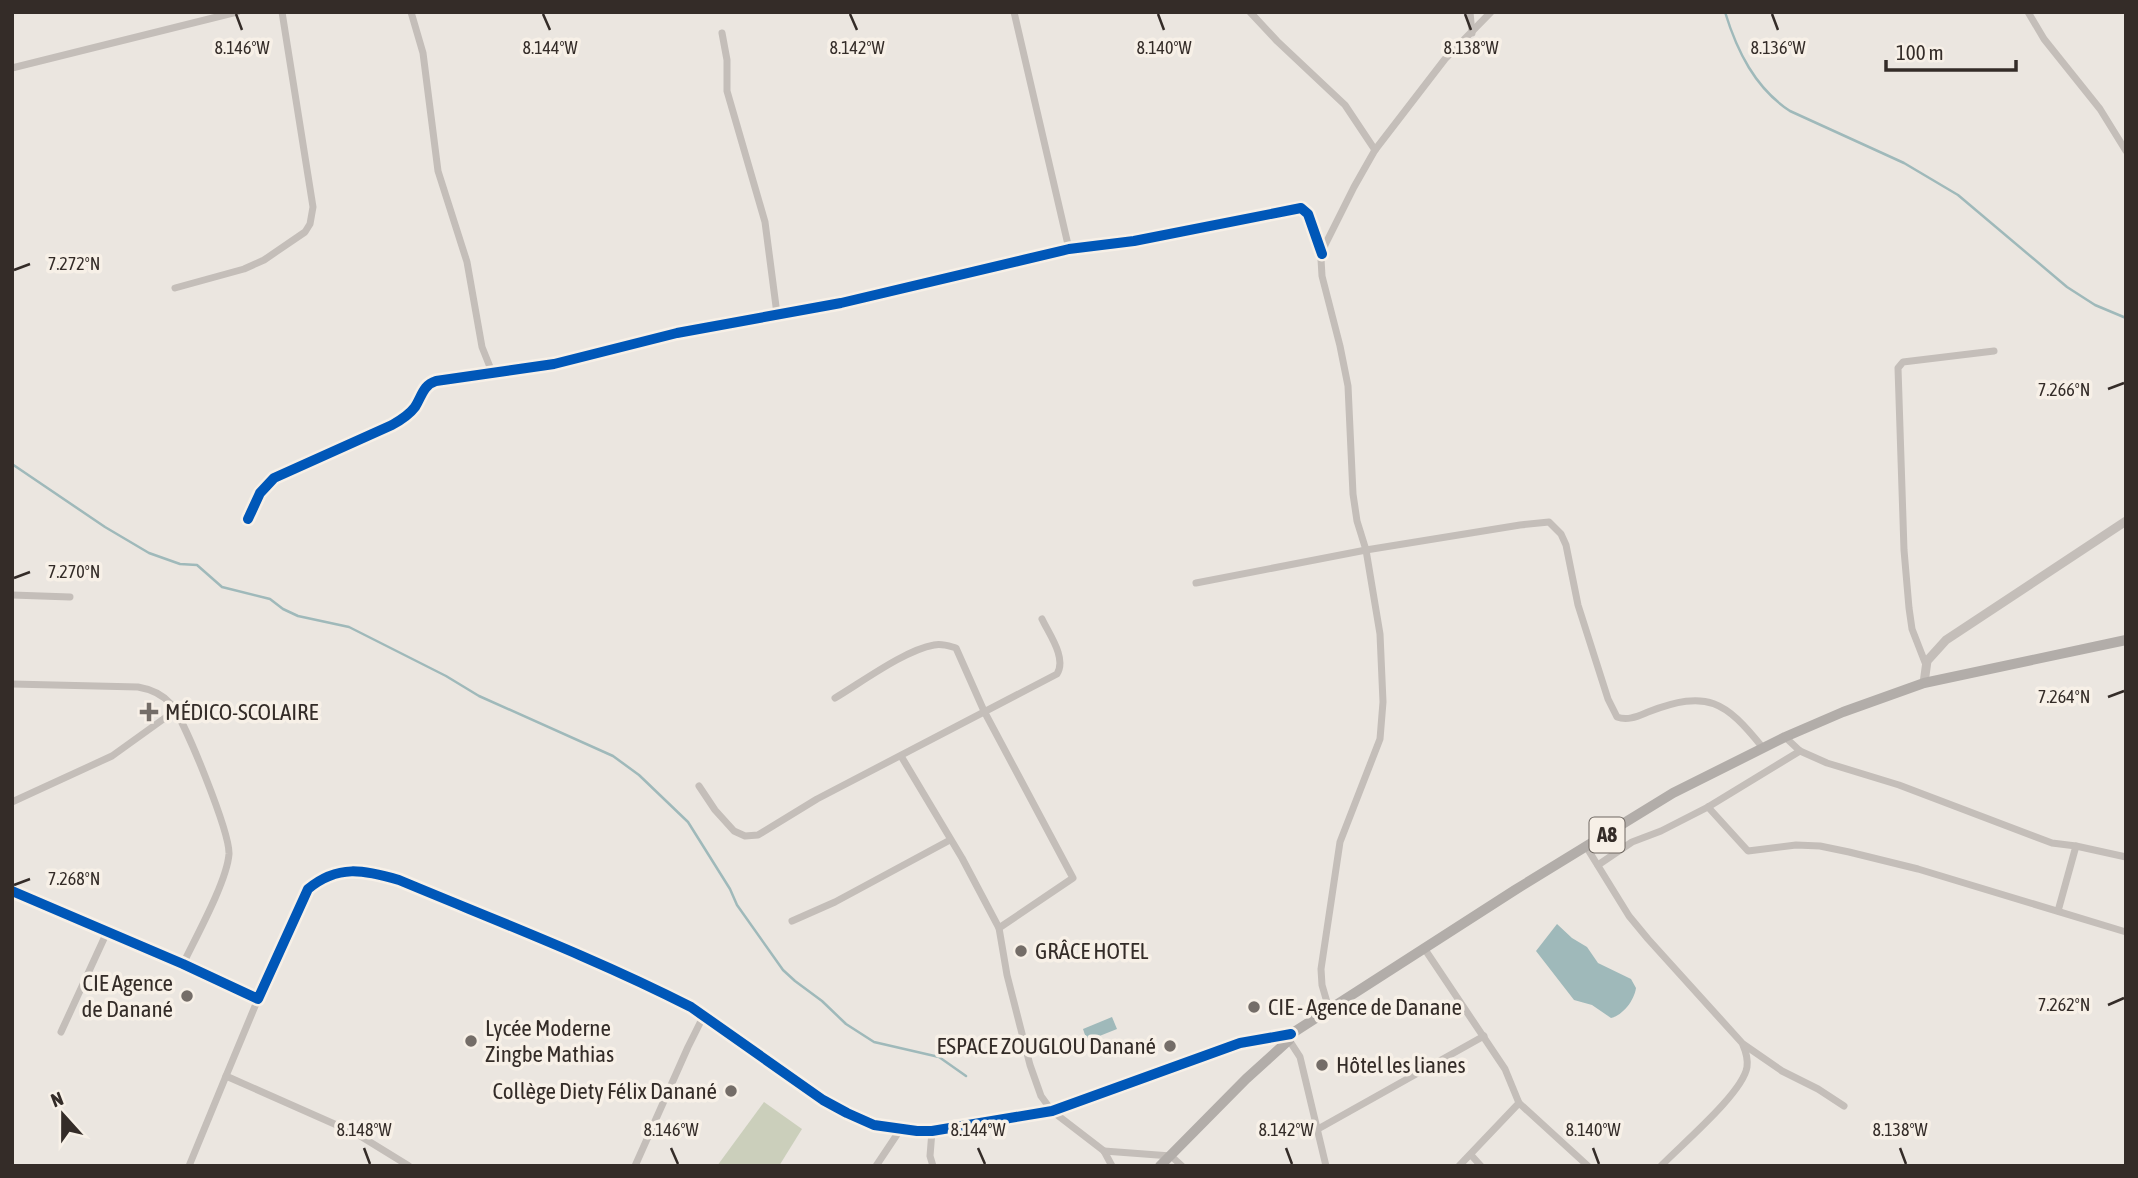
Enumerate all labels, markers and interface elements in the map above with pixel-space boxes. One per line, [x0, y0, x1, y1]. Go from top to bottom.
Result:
scale bar [1886, 28, 2016, 72]
text: 8.146°W [214, 37, 270, 58]
text: 8.144°W [522, 37, 578, 58]
text: 8.142°W [829, 37, 885, 58]
text: 8.140°W [1136, 37, 1192, 58]
text: 8.138°W [1443, 37, 1499, 58]
text: 8.136°W [1750, 37, 1806, 58]
text: 100 m [1896, 40, 1944, 64]
text: 7.272°N [48, 253, 100, 274]
text: 7.266°N [2038, 379, 2090, 400]
text: 7.270°N [48, 561, 100, 582]
text: 7.264°N [2038, 686, 2090, 707]
place label: MÉDICO-SCOLAIRE [165, 699, 319, 725]
marker: MÉDICO-SCOLAIRE [139, 702, 159, 722]
road number: A8 [1590, 818, 1624, 852]
text: 7.268°N [48, 868, 100, 889]
place label: GRÂCE HOTEL [1035, 938, 1148, 964]
marker: GRÂCE HOTEL [1013, 943, 1029, 959]
place label: CIE Agence de Danané [81, 970, 173, 1022]
marker: CIE Agence de Danané [179, 988, 195, 1004]
place label: CIE - Agence de Danane [1268, 994, 1462, 1020]
text: 7.262°N [2038, 994, 2090, 1015]
marker: CIE - Agence de Danane [1246, 999, 1262, 1015]
place label: Lycée Moderne Zingbe Mathias [485, 1015, 614, 1067]
marker: Lycée Moderne Zingbe Mathias [463, 1033, 479, 1049]
place label: ESPACE ZOUGLOU Danané [936, 1033, 1156, 1059]
marker: ESPACE ZOUGLOU Danané [1162, 1038, 1178, 1054]
place label: Hôtel les lianes [1336, 1052, 1466, 1078]
marker: Hôtel les lianes [1314, 1057, 1330, 1073]
place label: Collège Diety Félix Danané [492, 1078, 717, 1104]
north arrow [28, 1080, 98, 1150]
marker: Collège Diety Félix Danané [723, 1083, 739, 1099]
text: N [48, 1087, 66, 1111]
text: 8.148°W [336, 1119, 392, 1140]
text: 8.146°W [643, 1119, 699, 1140]
text: 8.144°W [950, 1119, 1006, 1140]
text: 8.142°W [1258, 1119, 1314, 1140]
text: 8.140°W [1565, 1119, 1621, 1140]
text: 8.138°W [1872, 1119, 1928, 1140]

